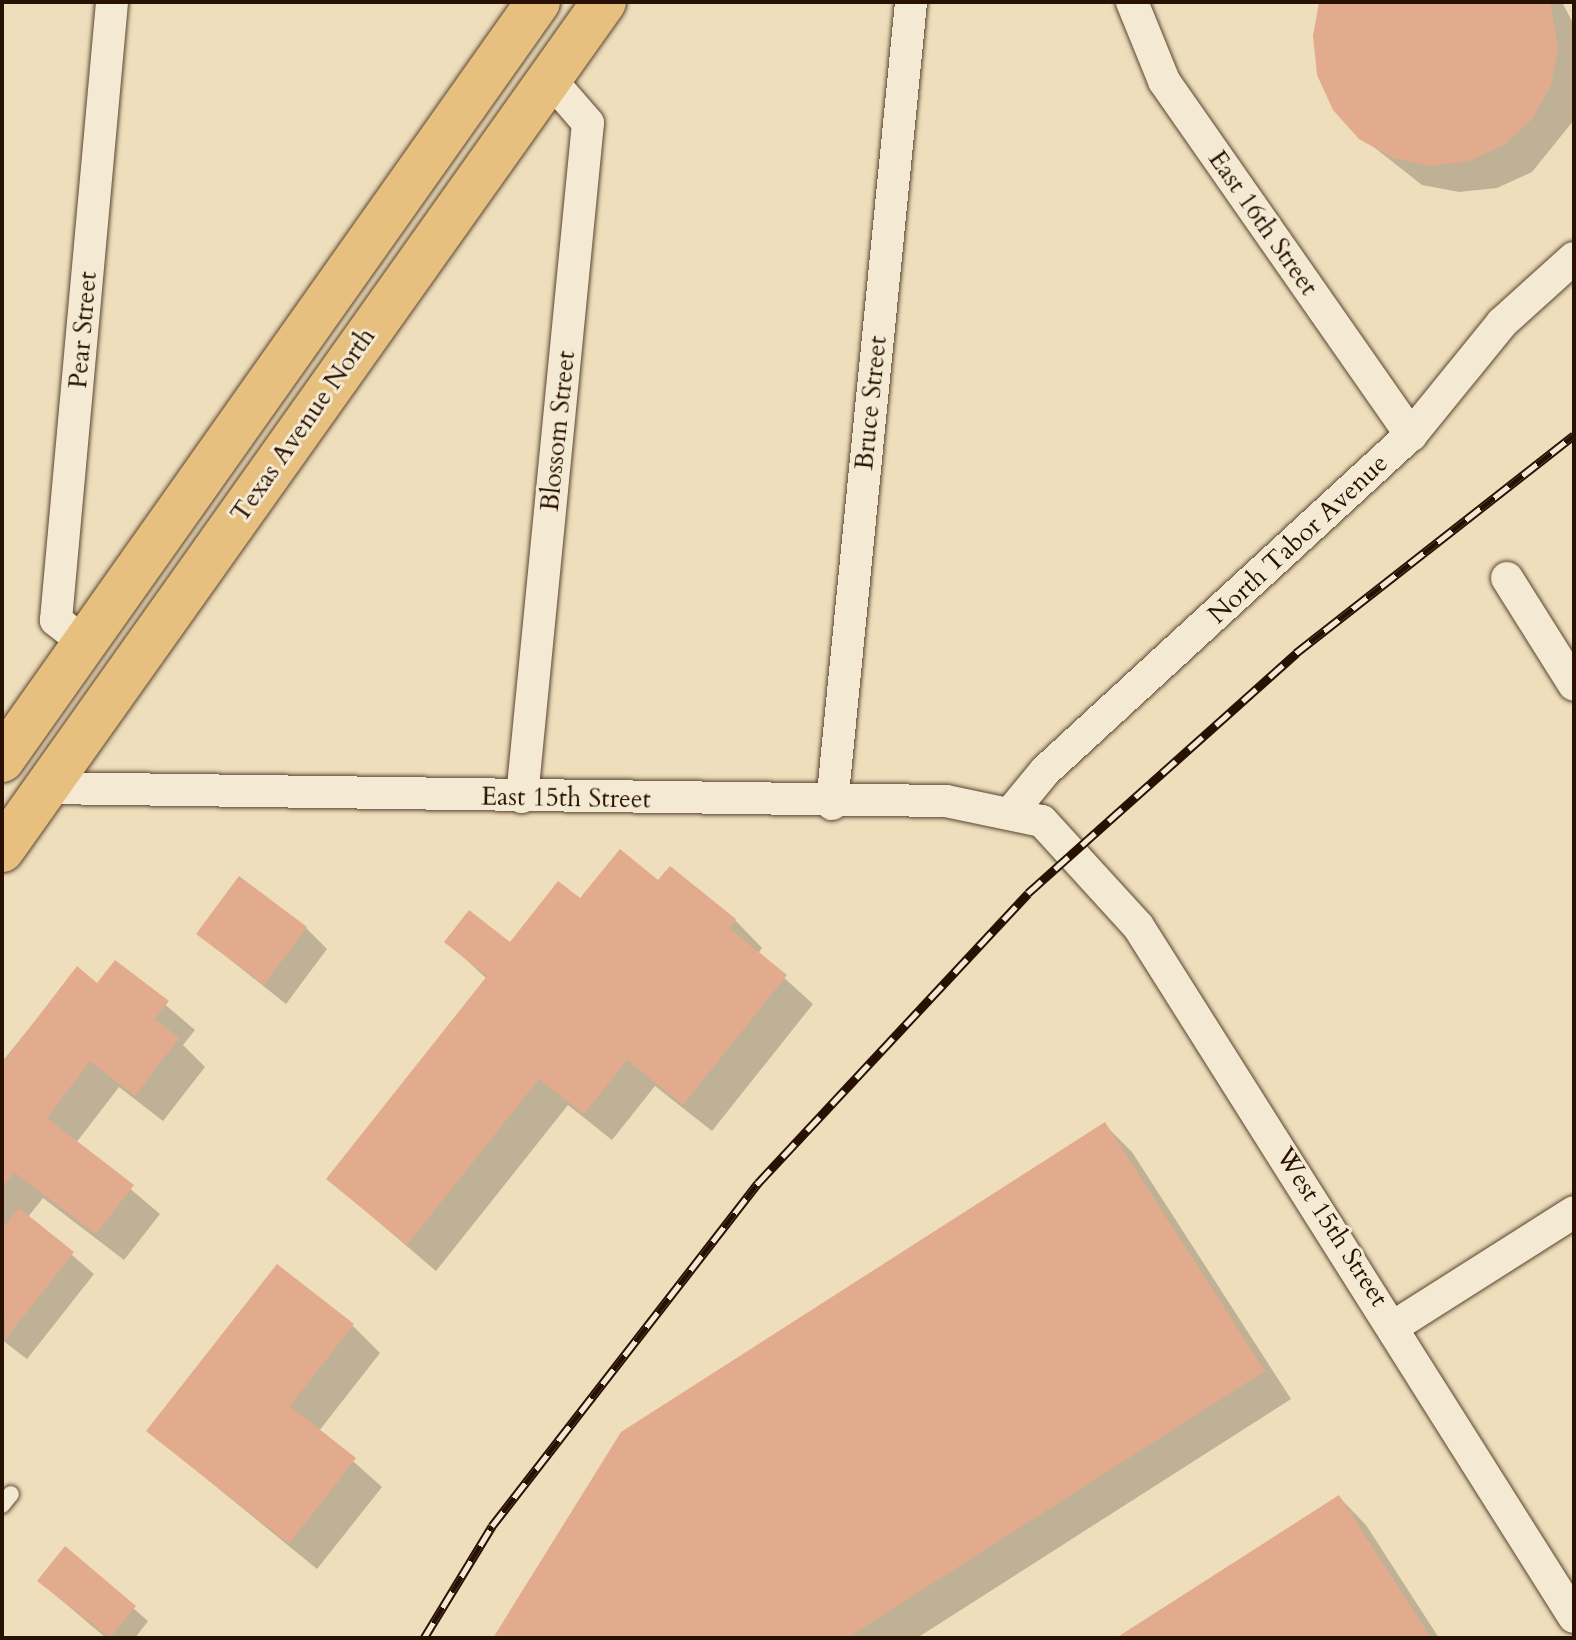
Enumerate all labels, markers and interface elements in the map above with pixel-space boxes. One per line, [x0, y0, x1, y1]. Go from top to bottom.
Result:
street label: East 16th Street [1202, 144, 1324, 302]
street label: Pear Street [62, 270, 104, 390]
street label: Texas Avenue North [224, 322, 382, 528]
street label: Bruce Street [848, 334, 894, 472]
street label: Blossom Street [534, 349, 582, 513]
street label: North Tabor Avenue [1202, 448, 1394, 630]
street label: East 15th Street [481, 781, 651, 815]
street label: West 15th Street [1269, 1142, 1395, 1312]

